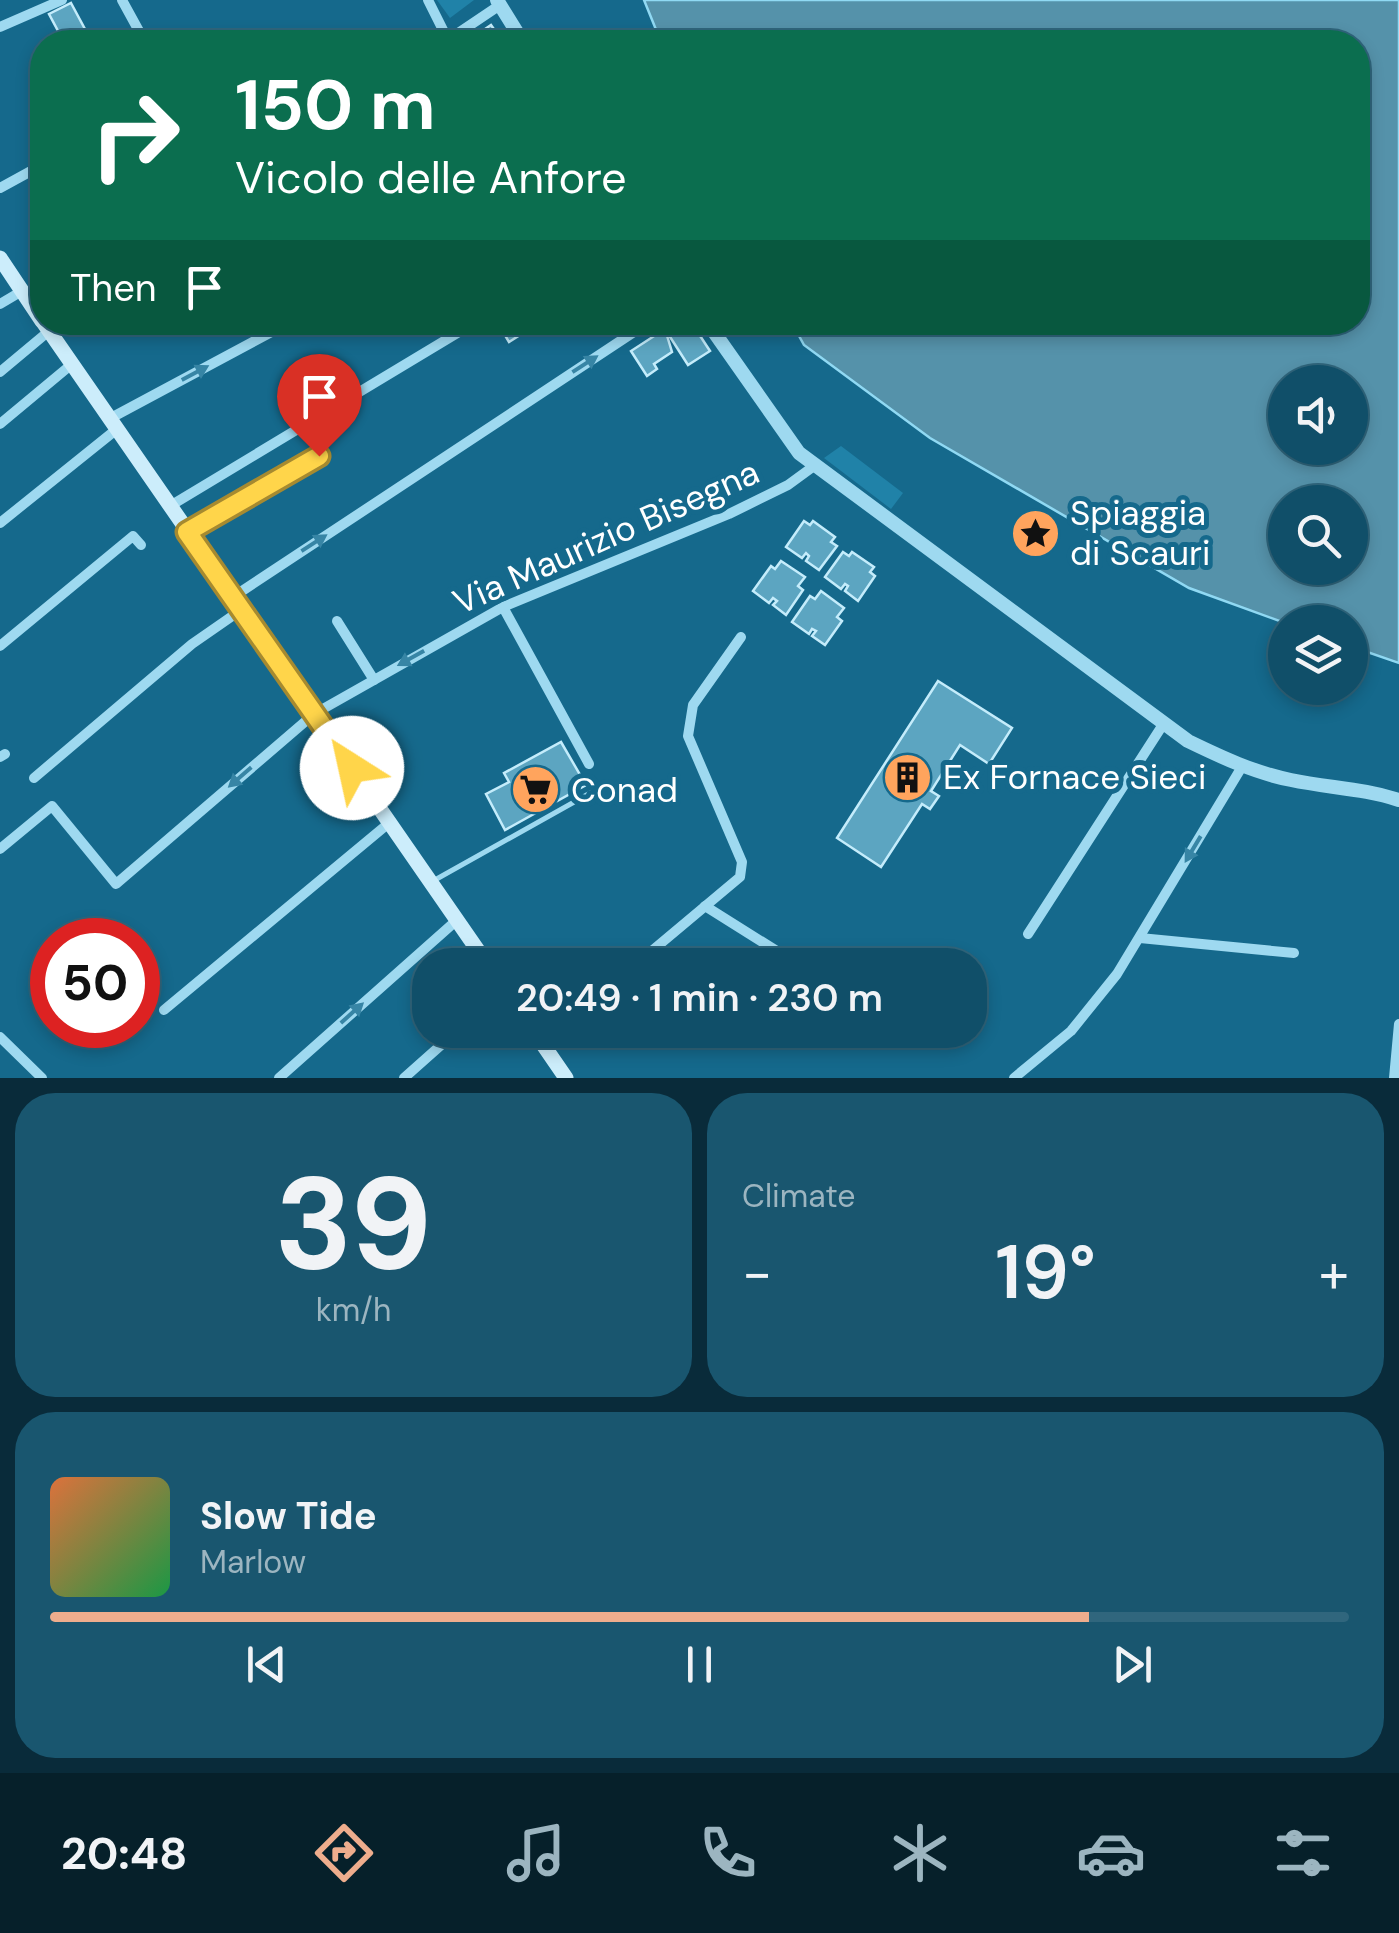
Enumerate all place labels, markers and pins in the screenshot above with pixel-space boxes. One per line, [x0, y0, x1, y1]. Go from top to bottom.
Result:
pin [277, 354, 362, 457]
place label: Spiaggia di Scauri [1070, 490, 1210, 576]
place icon: Spiaggia di Scauri [1009, 507, 1061, 559]
building icon: Ex Fornace Sieci [882, 751, 934, 803]
place label: Ex Fornace Sieci [943, 754, 1206, 800]
supermarket icon: Conad [510, 764, 562, 816]
place label: Conad [571, 767, 678, 813]

